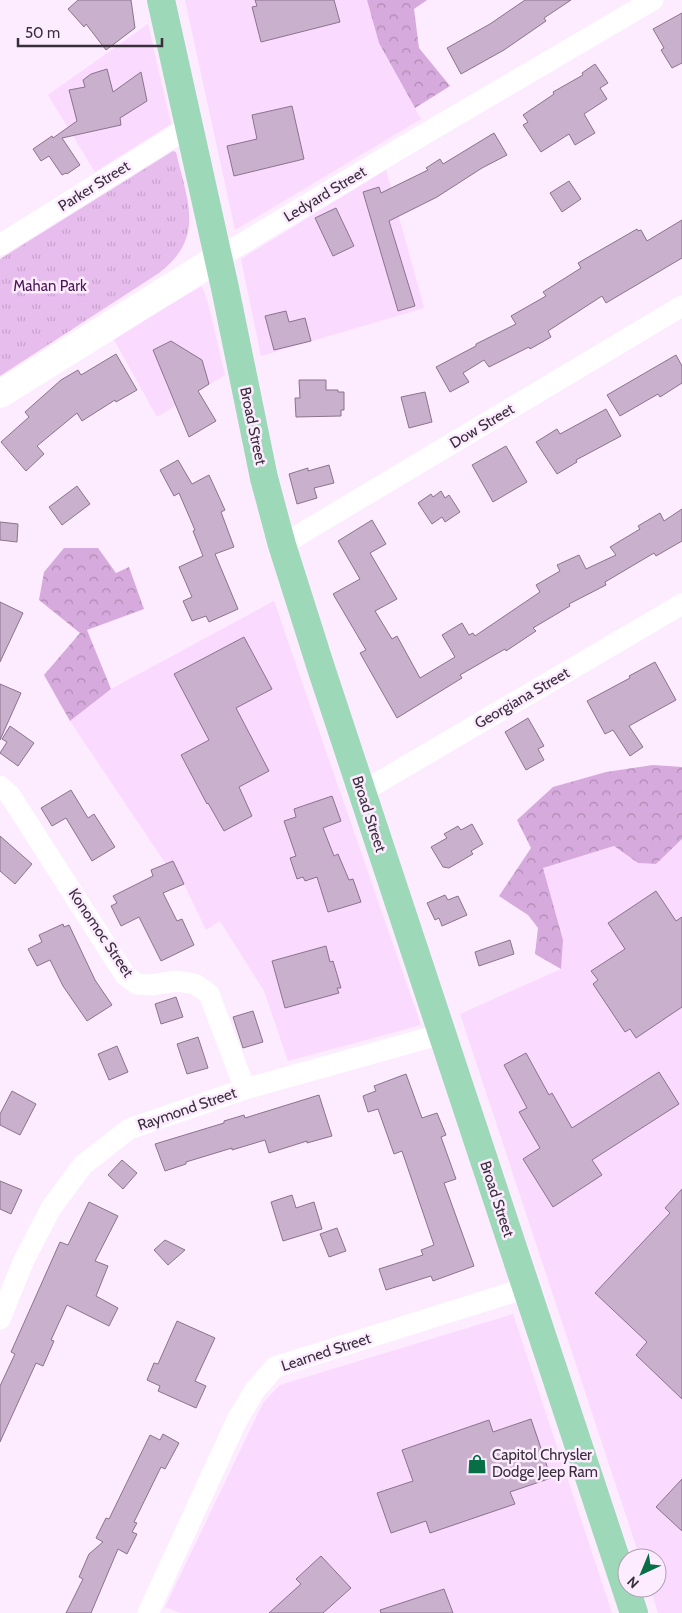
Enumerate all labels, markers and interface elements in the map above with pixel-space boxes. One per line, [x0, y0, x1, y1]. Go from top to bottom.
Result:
scale bar [18, 15, 161, 47]
text: 50 m [25, 24, 60, 42]
street label: Parker Street [55, 157, 133, 215]
street label: Ledyard Street [281, 162, 369, 226]
park label: Mahan Park [13, 277, 87, 295]
street label: Broad Street [236, 385, 270, 467]
street label: Dow Street [447, 400, 517, 452]
street label: Georgiana Street [471, 664, 573, 732]
street label: Broad Street [348, 774, 390, 854]
street label: Konomoc Street [65, 885, 137, 981]
street label: Raymond Street [135, 1084, 239, 1134]
street label: Broad Street [476, 1159, 518, 1239]
street label: Learned Street [279, 1329, 373, 1375]
place label: Capitol Chrysler Dodge Jeep Ram [492, 1446, 598, 1481]
shop icon: Capitol Chrysler Dodge Jeep Ram [466, 1453, 488, 1475]
north arrow [617, 1548, 667, 1598]
text: N [623, 1572, 643, 1592]

